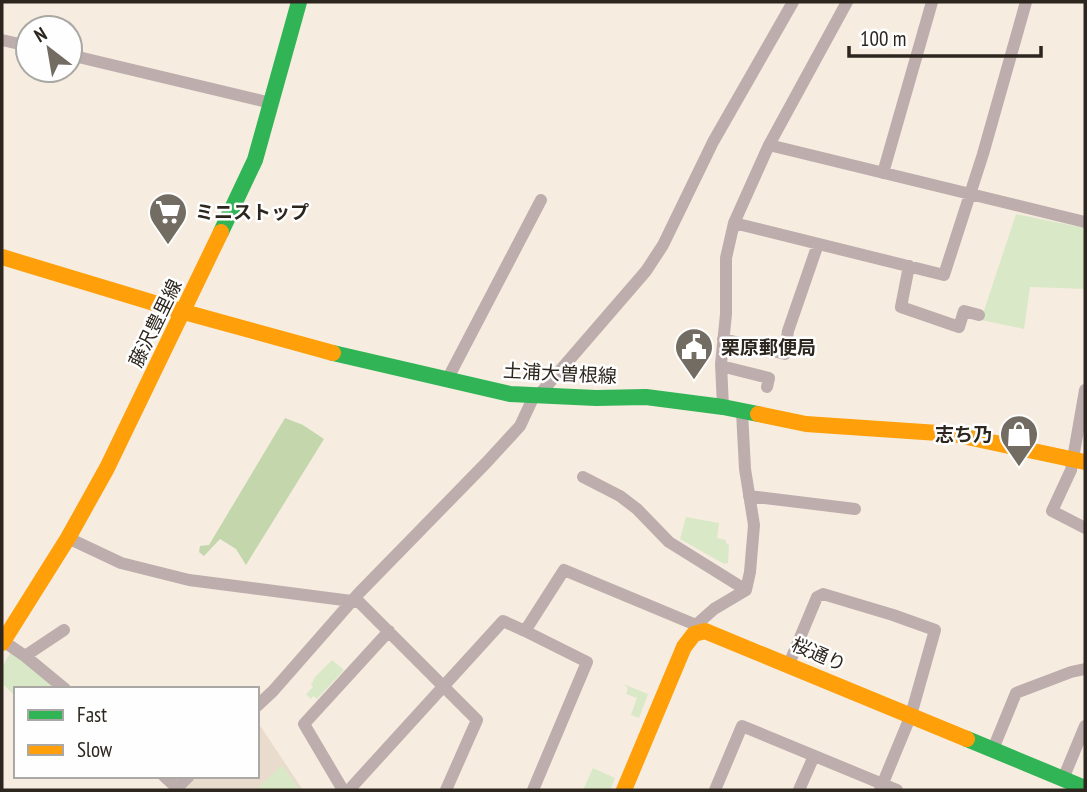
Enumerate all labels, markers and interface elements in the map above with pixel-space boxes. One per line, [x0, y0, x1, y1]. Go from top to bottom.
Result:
north arrow [14, 14, 84, 84]
scale bar [849, 14, 1042, 58]
text: N [30, 21, 51, 47]
text: 100 m [860, 25, 906, 52]
supermarket icon: ミニストップ [147, 191, 189, 246]
place label: ミニストップ [195, 200, 309, 224]
street label: 藤沢豊里線 [123, 275, 187, 371]
public building icon: 栗原郵便局 [673, 326, 715, 381]
place label: 栗原郵便局 [721, 335, 816, 359]
street label: 土浦大曽根線 [502, 358, 618, 388]
shop icon: 志ち乃 [998, 413, 1040, 468]
place label: 志ち乃 [935, 422, 992, 446]
street label: 桜通り [788, 632, 850, 676]
legend [14, 687, 259, 778]
text: Fast [77, 701, 107, 728]
text: Slow [77, 736, 113, 763]

